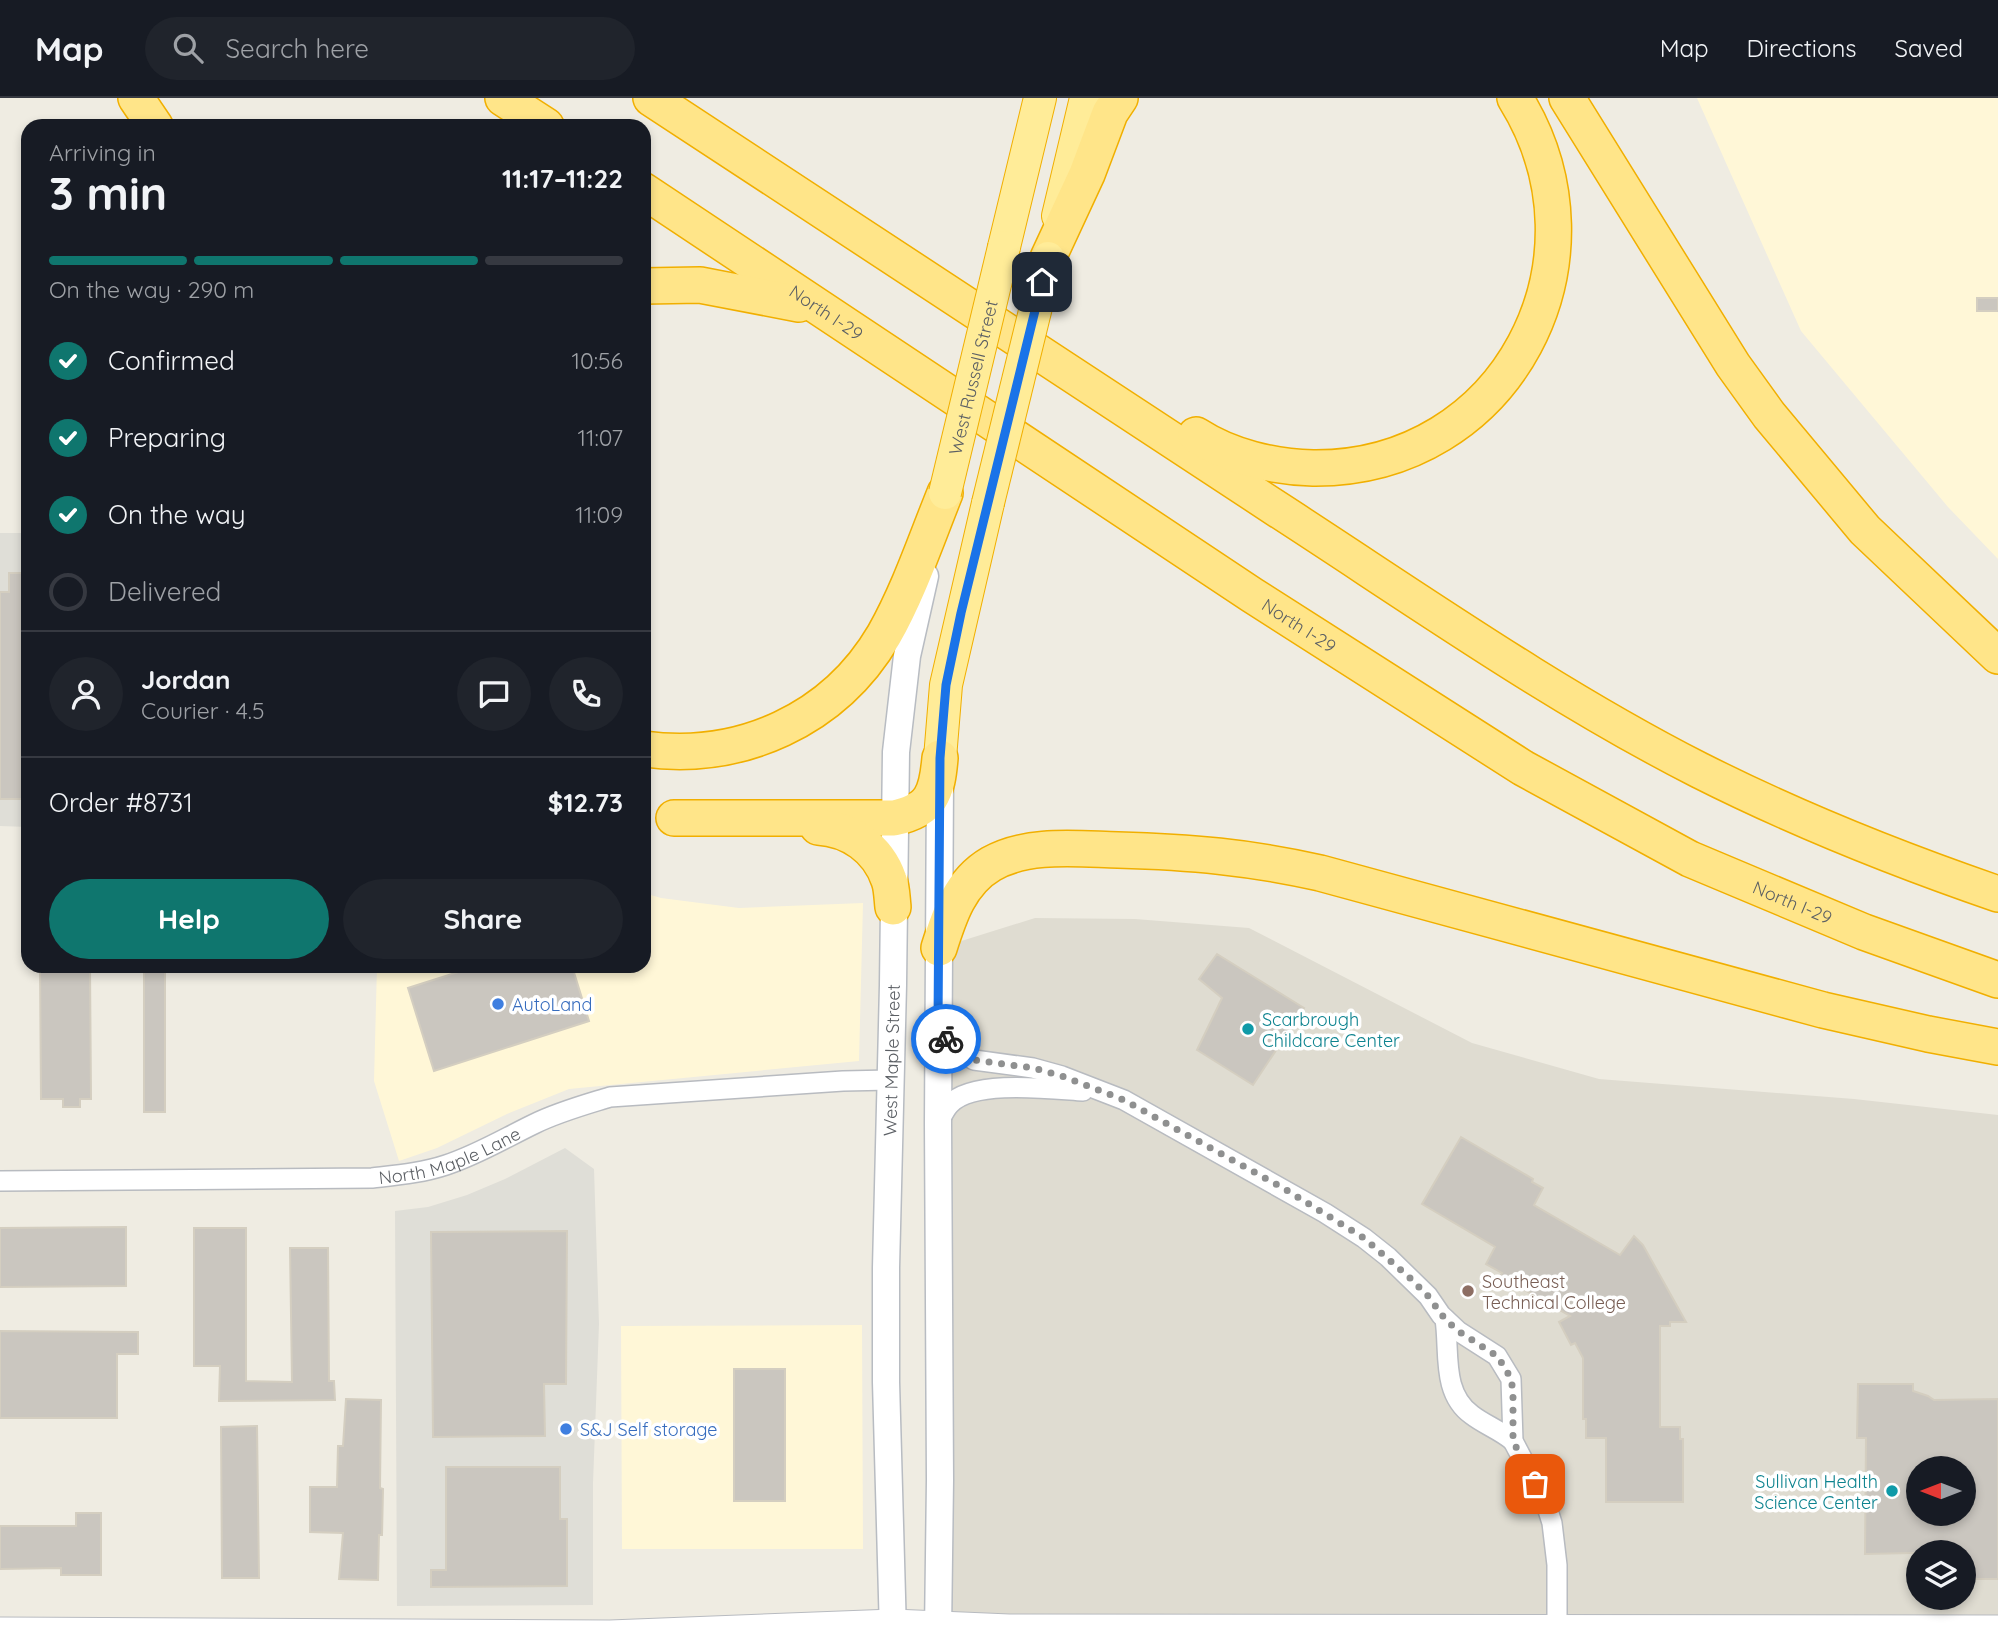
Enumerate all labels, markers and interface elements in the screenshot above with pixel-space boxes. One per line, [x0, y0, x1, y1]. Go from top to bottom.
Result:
search box [145, 17, 635, 80]
text: Map [35, 28, 103, 69]
icon: search [169, 29, 207, 67]
text: Search here [225, 32, 369, 65]
text: Map [1660, 33, 1709, 63]
text: Directions [1747, 33, 1857, 63]
text: Saved [1895, 33, 1963, 63]
text: Arriving in [49, 138, 156, 167]
text: 11:17–11:22 [502, 162, 623, 195]
text: 3 min [49, 164, 167, 222]
pin [1012, 252, 1072, 312]
icon: home [1023, 263, 1061, 301]
text: On the way · 290 m [49, 275, 254, 304]
street label: North I-29 [785, 279, 868, 345]
street label: West Russell Street [943, 298, 1002, 457]
icon: check [49, 342, 87, 380]
text: Confirmed [108, 344, 235, 377]
text: 10:56 [572, 346, 623, 375]
icon: check [49, 419, 87, 457]
text: Preparing [108, 421, 226, 454]
text: 11:07 [577, 423, 623, 452]
icon: check [49, 496, 87, 534]
text: On the way [108, 498, 246, 531]
text: 11:09 [575, 500, 623, 529]
text: Delivered [108, 575, 221, 608]
street label: North I-29 [1258, 593, 1341, 657]
button: person [49, 657, 123, 731]
button: chat [457, 657, 531, 731]
button: phone [549, 657, 623, 731]
text: Jordan [141, 663, 230, 696]
text: Courier · 4.5 [141, 696, 265, 725]
text: Order #8731 [49, 786, 193, 819]
text: $12.73 [548, 786, 623, 819]
street label: North I-29 [1750, 875, 1836, 929]
button: Help [49, 879, 329, 959]
button: Share [343, 879, 623, 959]
street label: West Maple Street [878, 984, 905, 1136]
place label: AutoLand [512, 993, 592, 1016]
marker: AutoLand [490, 996, 506, 1012]
courier [911, 1004, 981, 1074]
place label: Scarbrough Childcare Center [1262, 1008, 1400, 1052]
icon: bike [927, 1020, 965, 1058]
marker: Scarbrough Childcare Center [1240, 1021, 1256, 1037]
street label: North Maple Lane [377, 1121, 524, 1189]
place label: Southeast Technical College [1482, 1270, 1626, 1314]
marker: Southeast Technical College [1460, 1283, 1476, 1299]
place label: S&J Self storage [580, 1418, 717, 1441]
marker: S&J Self storage [558, 1421, 574, 1437]
pin [1505, 1454, 1565, 1514]
north arrow [1906, 1456, 1976, 1526]
map controls [1906, 1456, 1976, 1610]
icon: bag [1516, 1465, 1554, 1503]
place label: Sullivan Health Science Center [1754, 1470, 1878, 1514]
marker: Sullivan Health Science Center [1884, 1483, 1900, 1499]
button: layers [1906, 1540, 1976, 1610]

